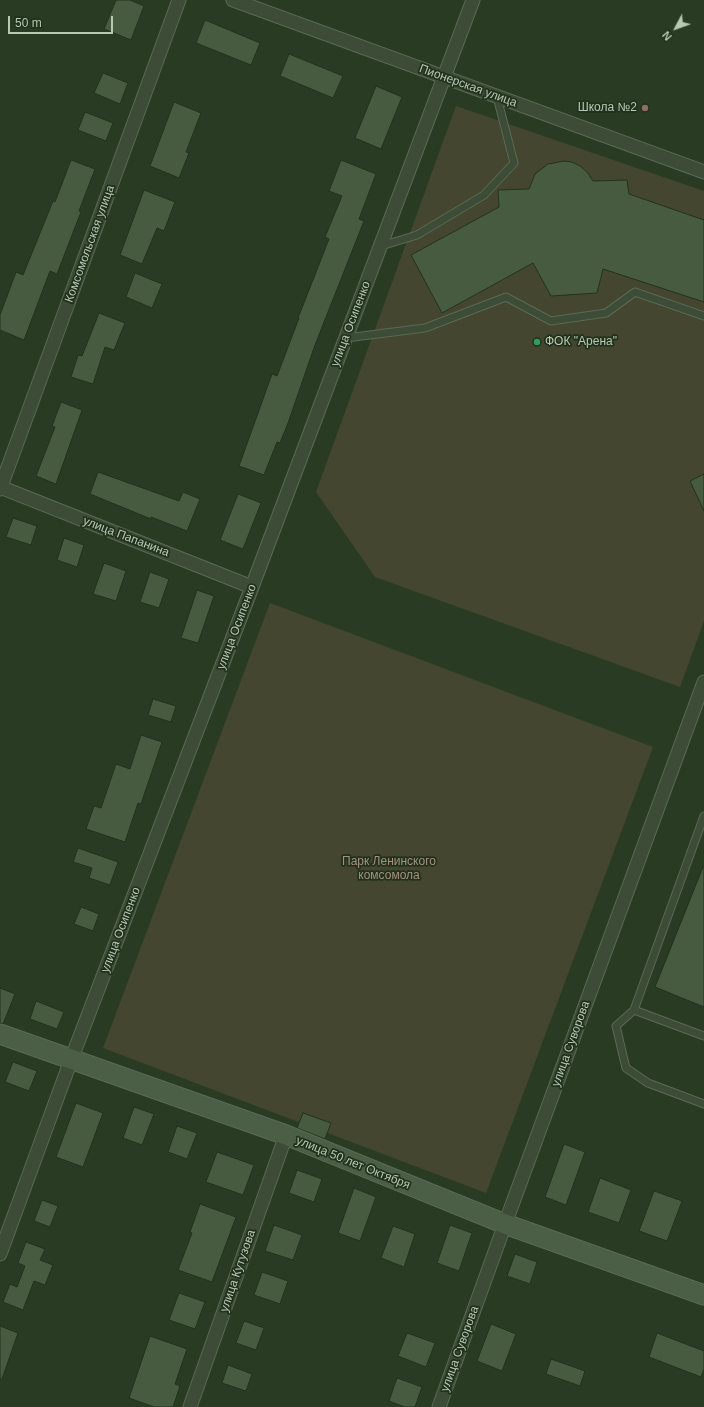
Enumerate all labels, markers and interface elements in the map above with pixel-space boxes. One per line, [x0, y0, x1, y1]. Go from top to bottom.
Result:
scale bar [10, 8, 115, 34]
north arrow [656, 8, 696, 48]
text: 50 m [15, 16, 42, 30]
text: N [660, 29, 674, 43]
street label: Пионерская улица [417, 62, 519, 110]
place label: Школа №2 [578, 101, 637, 115]
marker: Школа №2 [640, 103, 650, 113]
street label: Комсомольская улица [62, 183, 118, 305]
street label: улица Осипенко [328, 279, 374, 369]
place label: ФОК "Арена" [545, 335, 617, 349]
marker: ФОК "Арена" [532, 337, 542, 347]
street label: улица Папанина [81, 514, 171, 560]
street label: улица Осипенко [214, 582, 260, 672]
park label: Парк Ленинского комсомола [342, 855, 436, 883]
street label: улица Осипенко [98, 885, 144, 975]
street label: улица Суворова [549, 999, 593, 1089]
street label: улица 50 лет Октября [294, 1134, 412, 1192]
street label: улица Кутузова [217, 1228, 259, 1314]
street label: улица Суворова [438, 1304, 482, 1394]

